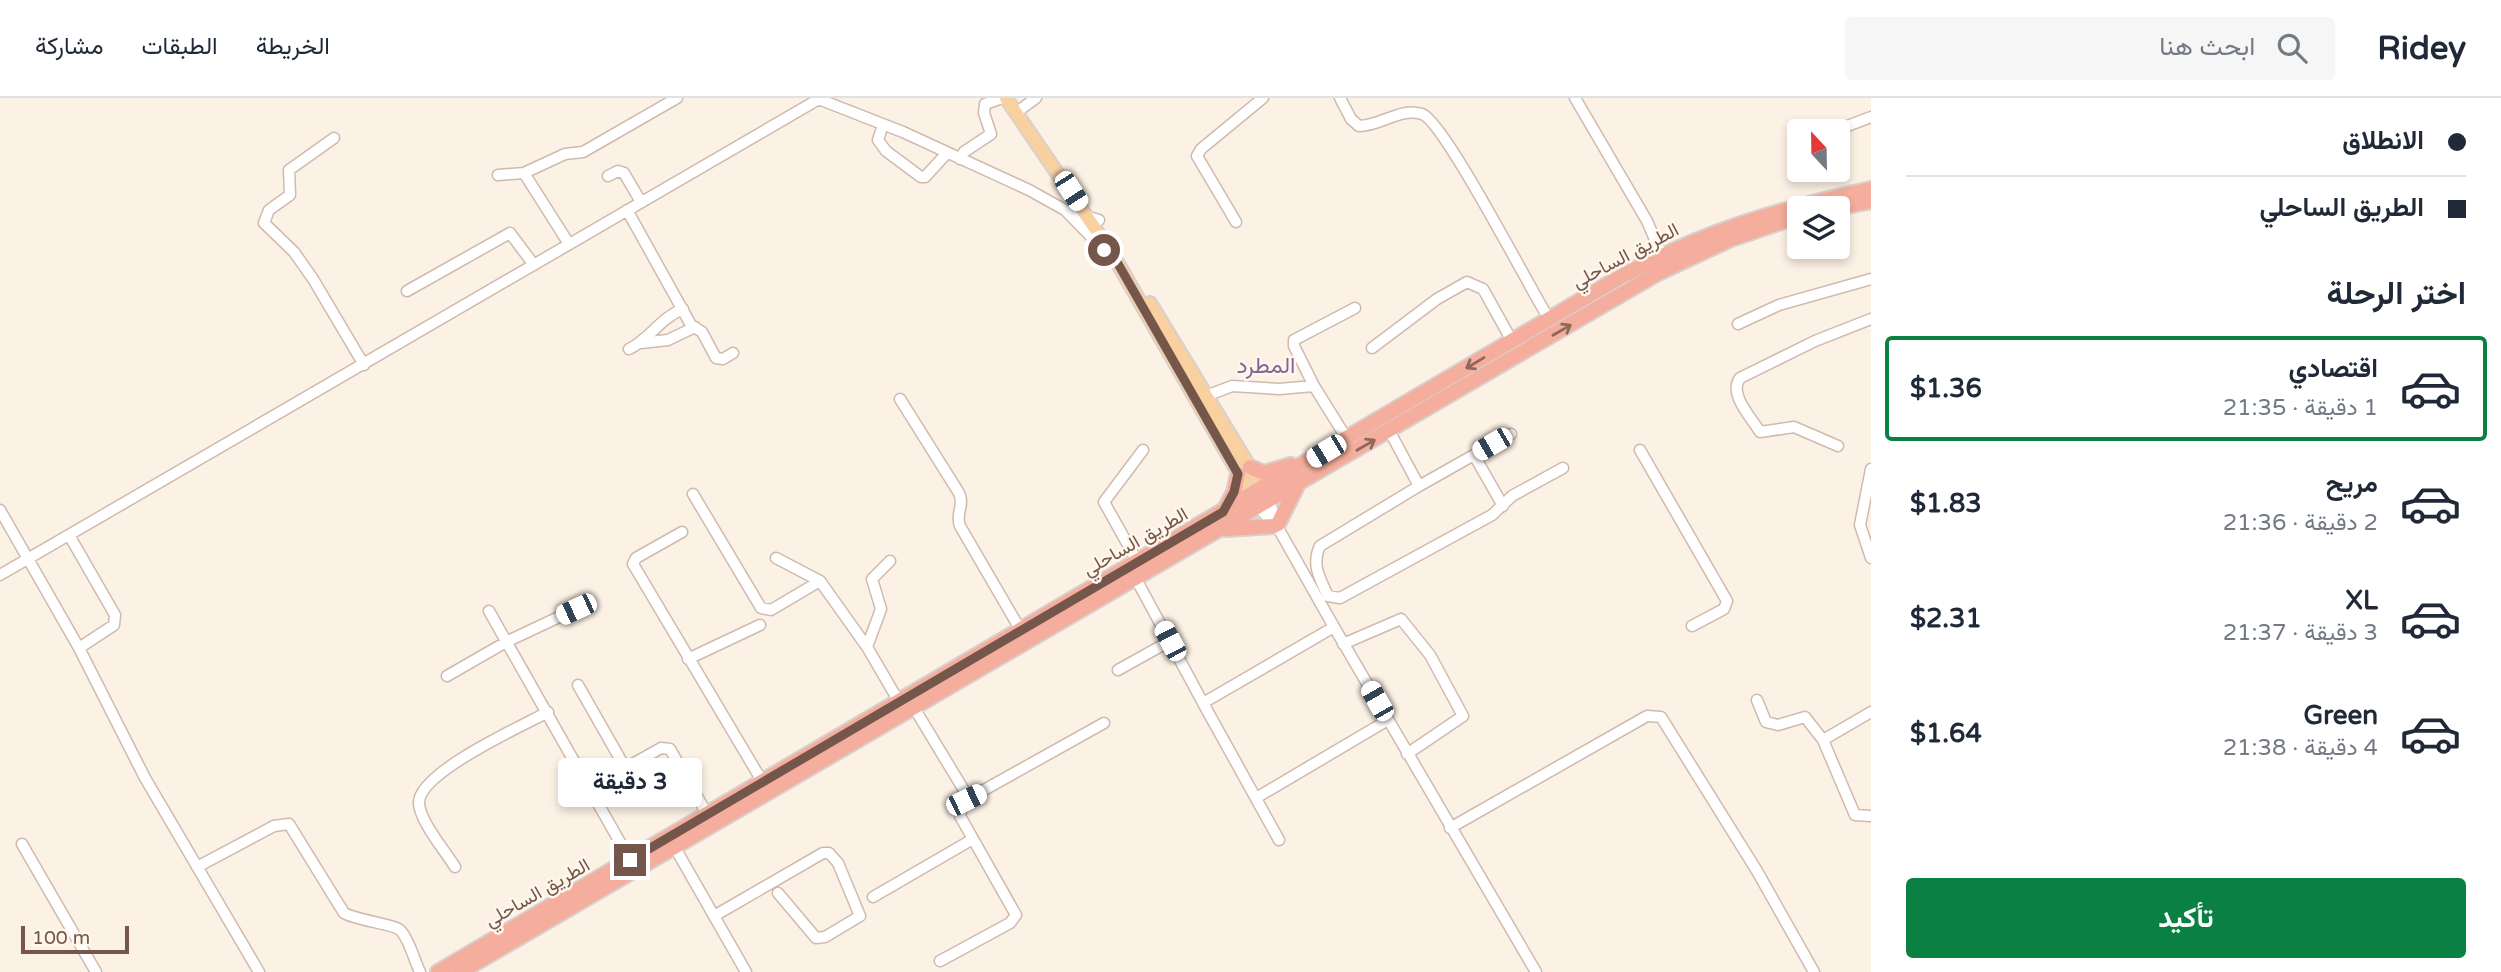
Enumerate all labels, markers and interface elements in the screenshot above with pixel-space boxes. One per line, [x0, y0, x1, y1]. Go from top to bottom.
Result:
search box [1845, 17, 2335, 80]
icon: search [2273, 29, 2311, 67]
text: Ridey [2377, 29, 2466, 68]
text: ابحث هنا [2159, 31, 2255, 62]
text: مشاركة [35, 32, 103, 61]
text: الطبقات [141, 32, 218, 61]
text: الخريطة [256, 32, 330, 61]
north arrow [1787, 119, 1850, 182]
map controls [1787, 119, 1850, 259]
text: الانطلاق [2342, 125, 2424, 156]
car [1051, 168, 1092, 214]
text: الطريق الساحلي [2259, 192, 2424, 223]
button: layers [1787, 196, 1850, 259]
street label: الطريق الساحلي [1568, 219, 1684, 297]
route start [1088, 234, 1120, 266]
text: اختر الرحلة [2326, 275, 2466, 313]
one-way arrow [1552, 323, 1572, 337]
district label: المطرد [1237, 352, 1295, 380]
text: اقتصادي [2289, 353, 2378, 384]
one-way arrow [1466, 356, 1486, 370]
icon: car [2399, 357, 2462, 420]
text: $1.36 [1910, 373, 1982, 404]
text: 1 دقيقة · 21:35 [2223, 394, 2378, 422]
car [1469, 424, 1516, 464]
car [1303, 431, 1350, 471]
one-way arrow [1355, 438, 1375, 452]
text: مريح [2326, 468, 2378, 499]
icon: car [2399, 472, 2462, 535]
text: $1.83 [1910, 488, 1982, 519]
street label: الطريق الساحلي [1079, 503, 1194, 584]
text: 2 دقيقة · 21:36 [2223, 509, 2378, 537]
text: XL [2346, 585, 2378, 616]
icon: car [2399, 587, 2462, 650]
car [553, 591, 600, 627]
text: $2.31 [1910, 603, 1982, 634]
car [1151, 618, 1190, 664]
text: 3 دقيقة · 21:37 [2223, 619, 2378, 647]
car [1358, 678, 1397, 724]
text: Green [2303, 700, 2378, 731]
icon: car [2399, 702, 2462, 765]
text: $1.64 [1910, 718, 1982, 749]
text: 4 دقيقة · 21:38 [2223, 734, 2378, 762]
callout: 3 دقيقة [558, 758, 702, 808]
text: 3 دقيقة [593, 768, 667, 796]
car [943, 781, 990, 819]
route end [614, 844, 646, 876]
street label: الطريق الساحلي [481, 854, 596, 935]
button: تأكيد [1906, 878, 2466, 958]
scale bar [21, 923, 130, 955]
text: 100 m [32, 927, 90, 949]

